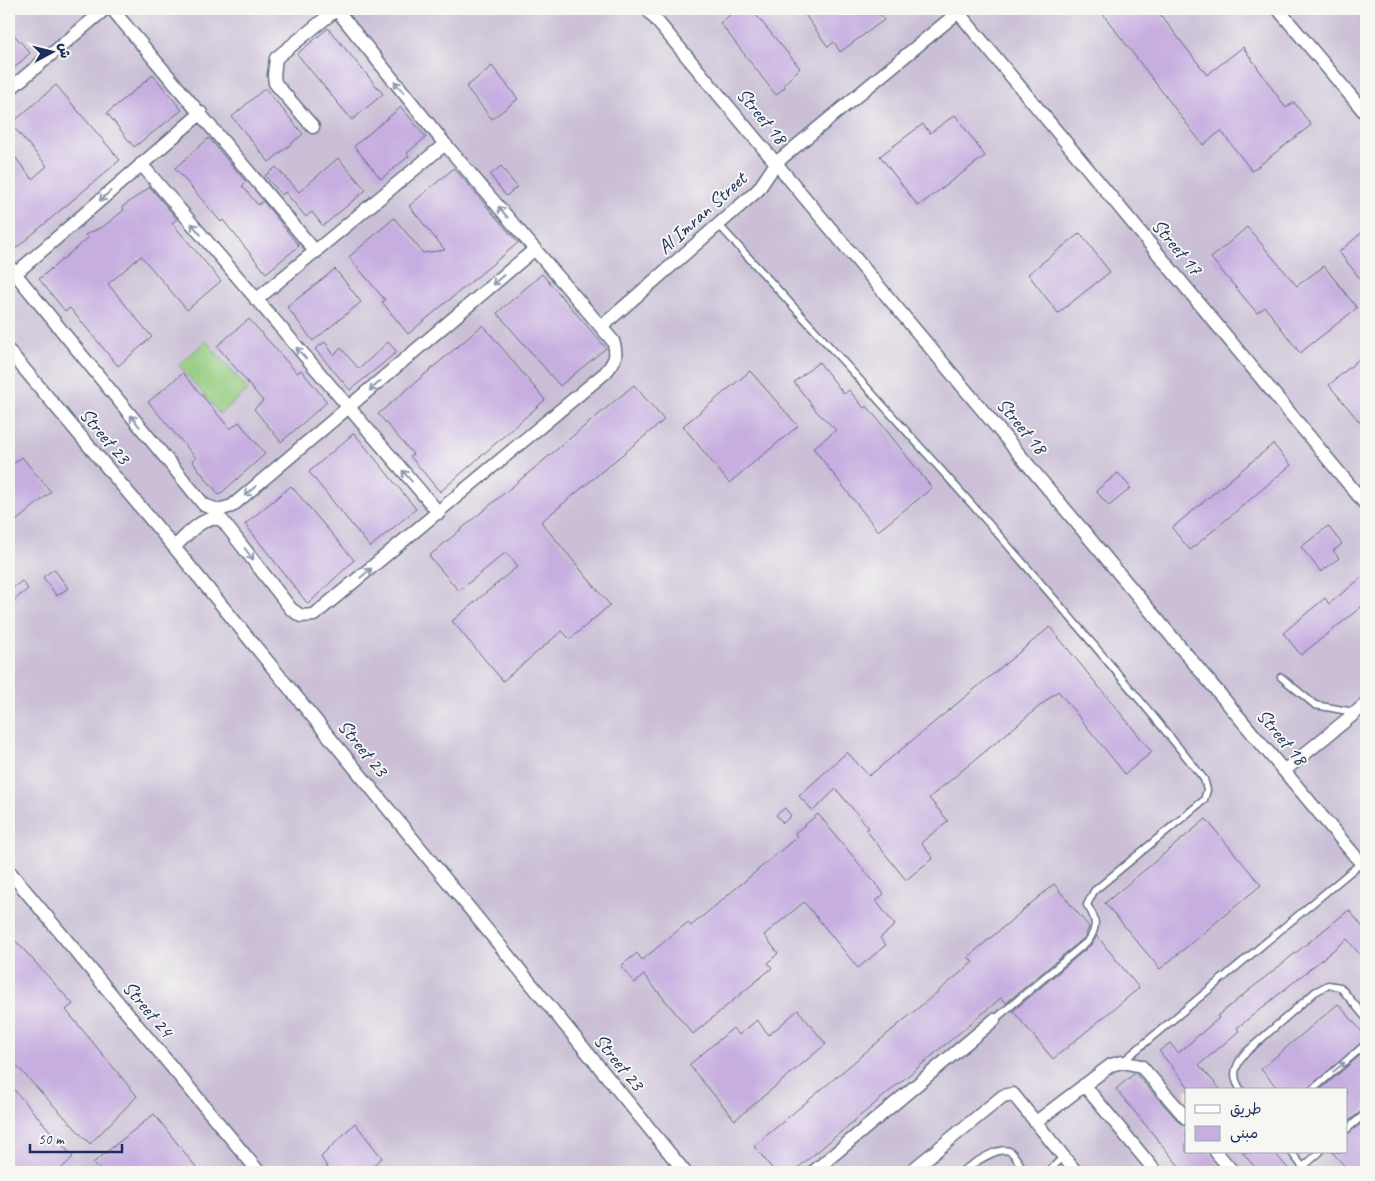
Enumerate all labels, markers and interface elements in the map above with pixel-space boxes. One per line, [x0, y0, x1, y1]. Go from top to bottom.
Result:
north arrow [28, 28, 78, 78]
text: ش [55, 42, 74, 59]
one-way arrow [394, 81, 405, 94]
street label: Street 18 [731, 83, 794, 151]
street label: Al Imran Street [652, 165, 754, 260]
one-way arrow [98, 190, 111, 202]
one-way arrow [498, 205, 509, 218]
street label: Street 17 [1146, 214, 1209, 281]
one-way arrow [190, 222, 202, 235]
one-way arrow [492, 275, 505, 286]
one-way arrow [295, 346, 307, 359]
one-way arrow [368, 381, 381, 392]
street label: Street 18 [991, 393, 1054, 461]
street label: Street 23 [74, 403, 137, 471]
one-way arrow [130, 414, 141, 427]
one-way arrow [402, 469, 413, 482]
one-way arrow [244, 485, 257, 497]
one-way arrow [243, 547, 254, 560]
one-way arrow [360, 568, 373, 579]
street label: Street 18 [1251, 704, 1314, 772]
street label: Street 23 [332, 714, 395, 783]
street label: Street 24 [117, 976, 180, 1044]
street label: Street 23 [588, 1028, 651, 1097]
one-way arrow [1332, 1061, 1345, 1072]
legend [1185, 1088, 1348, 1154]
text: طريق [1230, 1100, 1262, 1119]
scale bar [30, 1121, 122, 1153]
text: مبنى [1230, 1124, 1258, 1143]
text: 50 m [38, 1130, 65, 1149]

